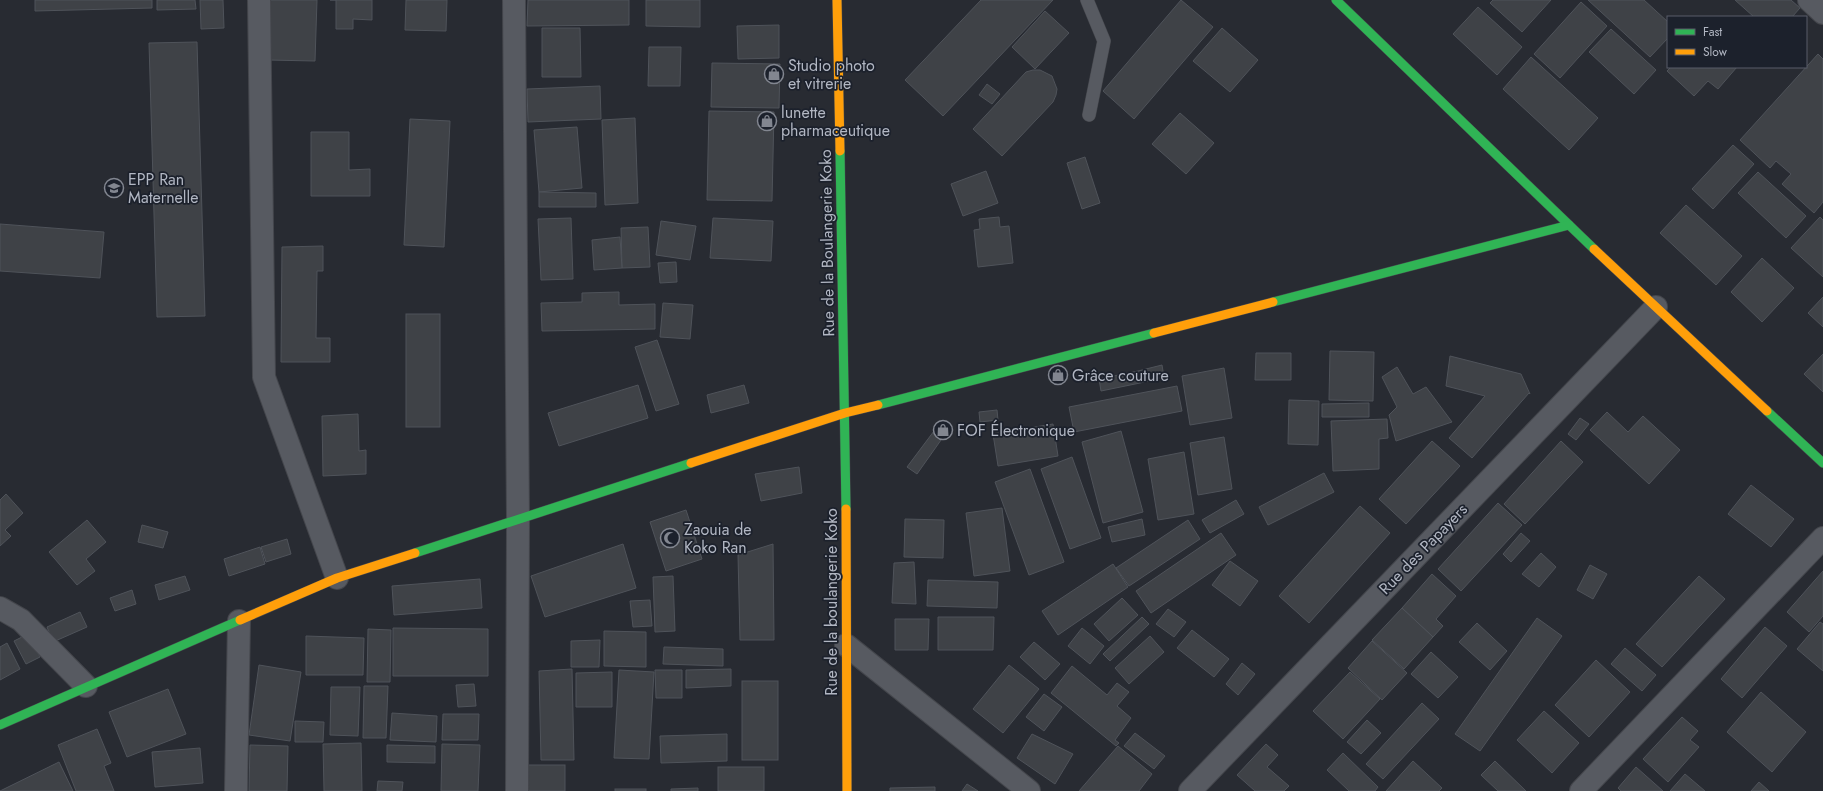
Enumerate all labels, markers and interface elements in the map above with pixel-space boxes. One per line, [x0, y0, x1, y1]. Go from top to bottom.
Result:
legend [1667, 16, 1807, 68]
text: Fast [1703, 23, 1722, 41]
text: Slow [1703, 43, 1728, 61]
place label: Studio photo et vitrerie [788, 54, 875, 95]
shop icon: Studio photo et vitrerie [763, 63, 785, 85]
place label: lunette pharmaceutique [781, 101, 890, 142]
shop icon: lunette pharmaceutique [756, 110, 778, 132]
street label: Rue de la Boulangerie Koko [814, 149, 840, 337]
place label: EPP Ran Maternelle [128, 168, 198, 209]
school or university icon: EPP Ran Maternelle [103, 177, 125, 199]
shop icon: Grâce couture [1047, 364, 1069, 386]
place label: Grâce couture [1072, 364, 1169, 387]
shop icon: FOF Électronique [932, 419, 954, 441]
place label: FOF Électronique [957, 419, 1075, 442]
street label: Rue des Papayers [1373, 498, 1473, 600]
street label: Rue de la boulangerie Koko [820, 508, 843, 696]
place label: Zaouia de Koko Ran [684, 518, 752, 559]
mosque icon: Zaouia de Koko Ran [659, 527, 681, 549]

